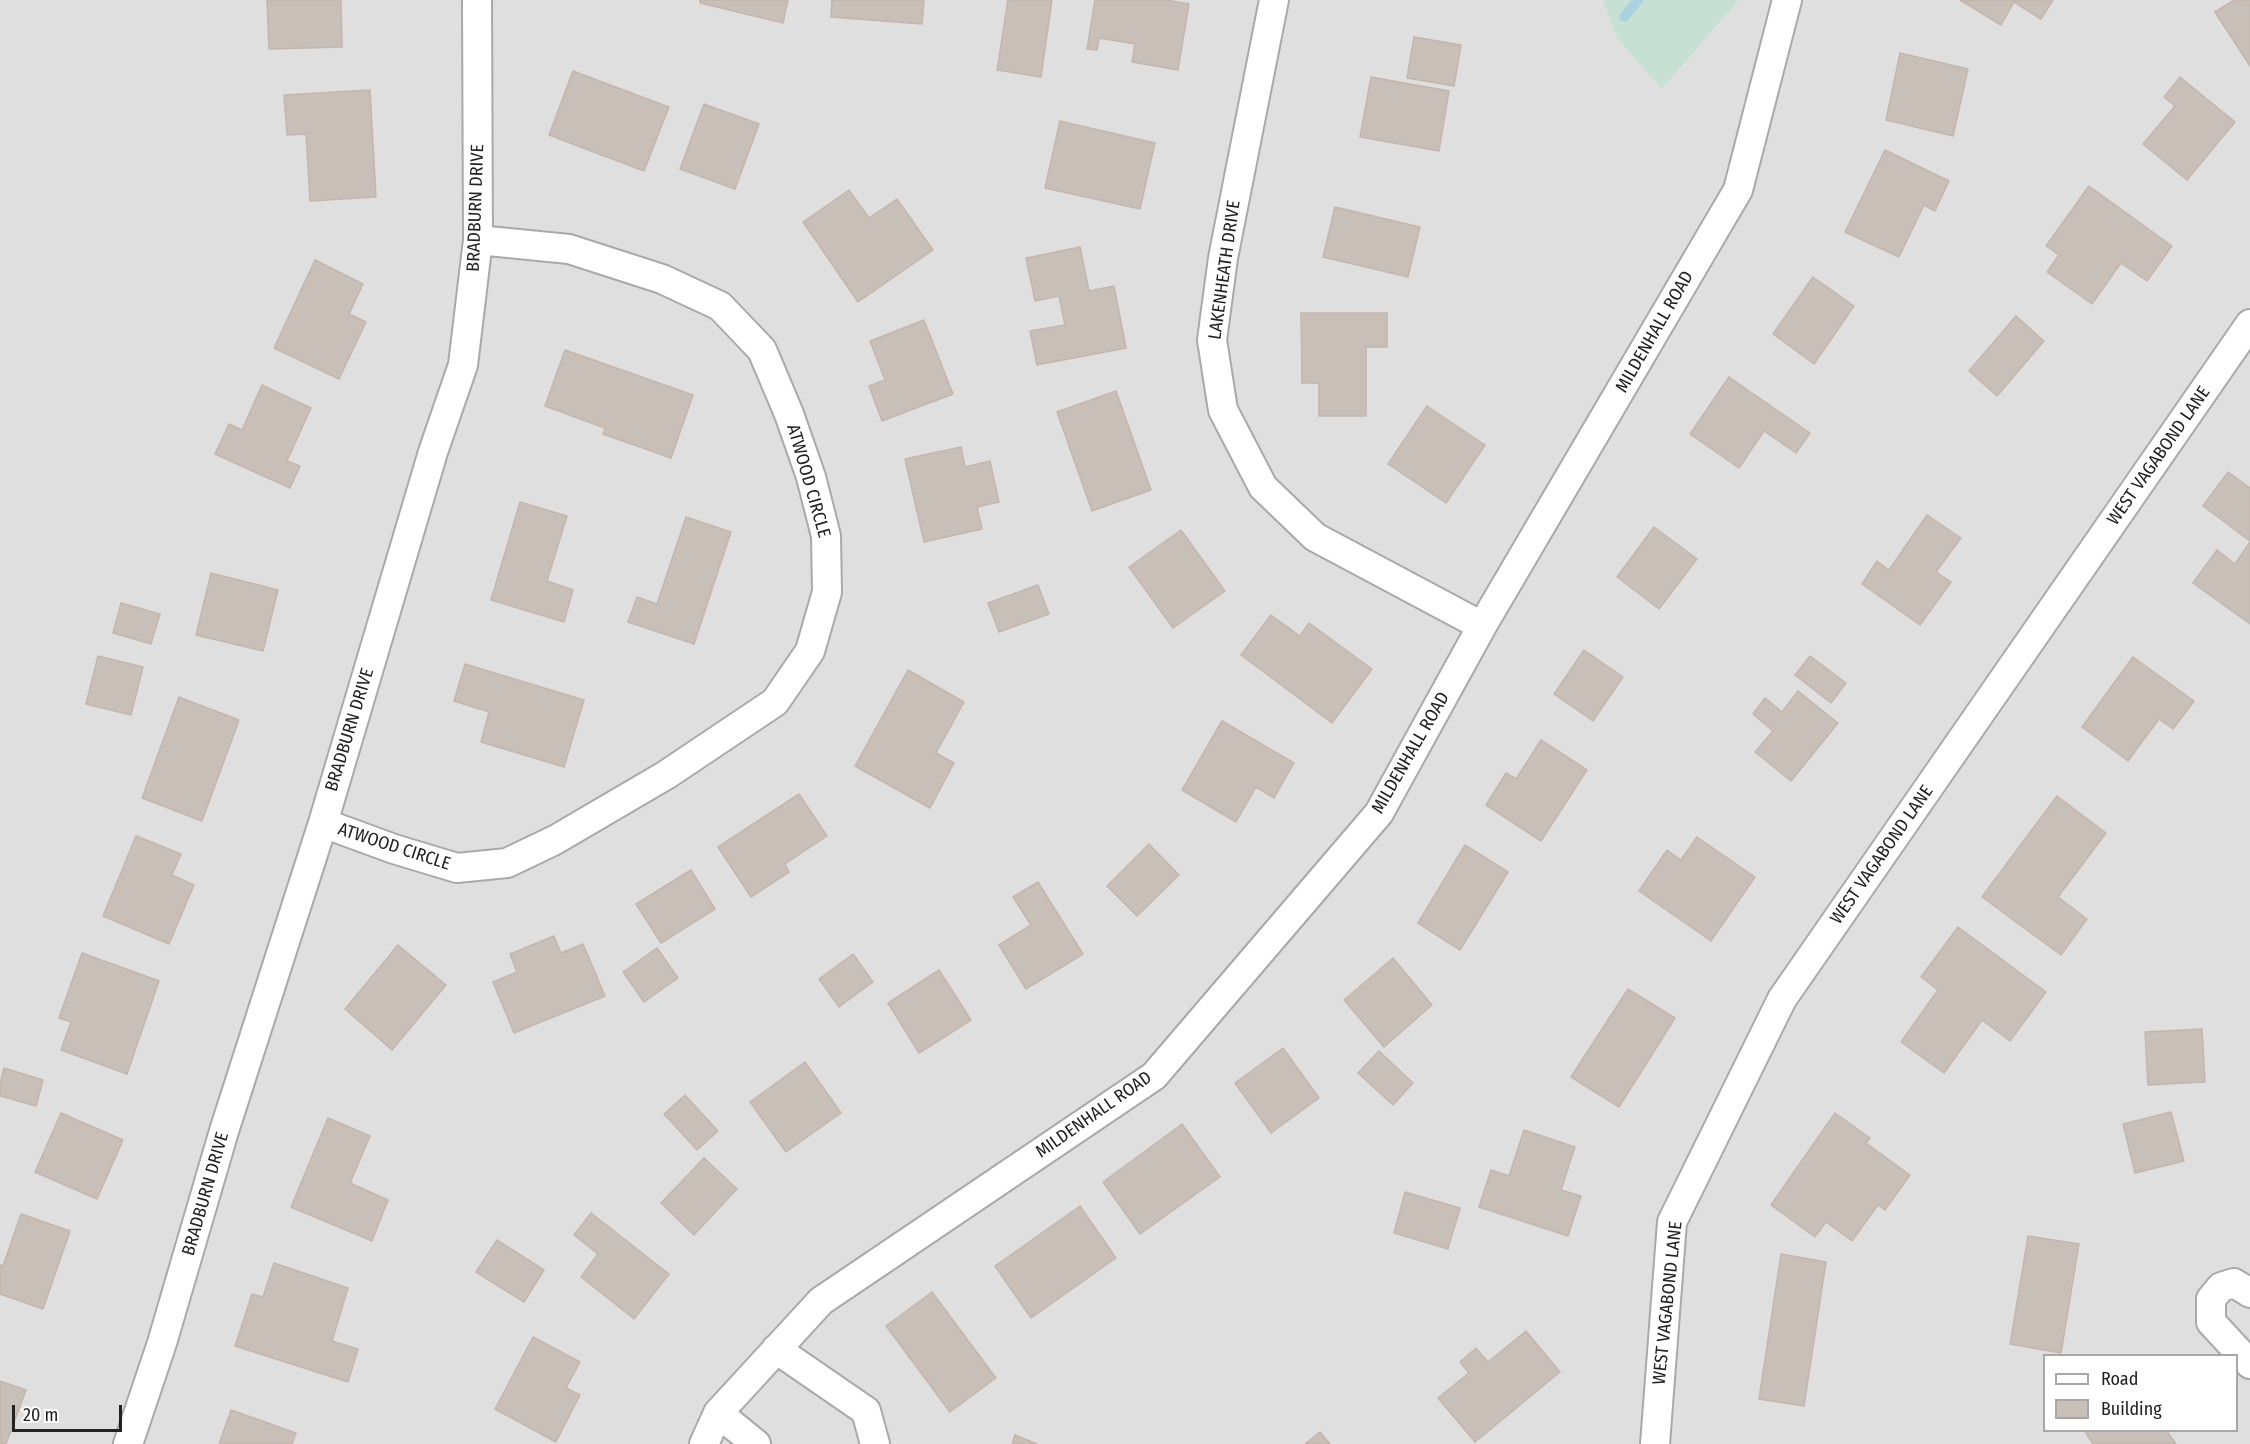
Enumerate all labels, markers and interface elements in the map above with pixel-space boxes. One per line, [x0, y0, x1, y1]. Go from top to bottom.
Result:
street label: BRADBURN DRIVE [463, 144, 489, 272]
street label: LAKENHEATH DRIVE [1205, 199, 1245, 341]
street label: MILDENHALL ROAD [1612, 267, 1698, 397]
street label: WEST VAGABOND LANE [2103, 382, 2215, 530]
street label: ATWOOD CIRCLE [782, 422, 834, 540]
street label: BRADBURN DRIVE [321, 666, 379, 794]
street label: MILDENHALL ROAD [1368, 688, 1454, 818]
street label: WEST VAGABOND LANE [1826, 781, 1938, 929]
street label: ATWOOD CIRCLE [335, 819, 453, 875]
street label: MILDENHALL ROAD [1032, 1067, 1156, 1163]
street label: BRADBURN DRIVE [178, 1130, 234, 1258]
street label: WEST VAGABOND LANE [1649, 1220, 1687, 1386]
legend [2043, 1354, 2238, 1432]
text: Road [2101, 1368, 2138, 1390]
scale bar [15, 1393, 124, 1431]
text: Building [2101, 1398, 2162, 1420]
text: 20 m [23, 1404, 58, 1426]

